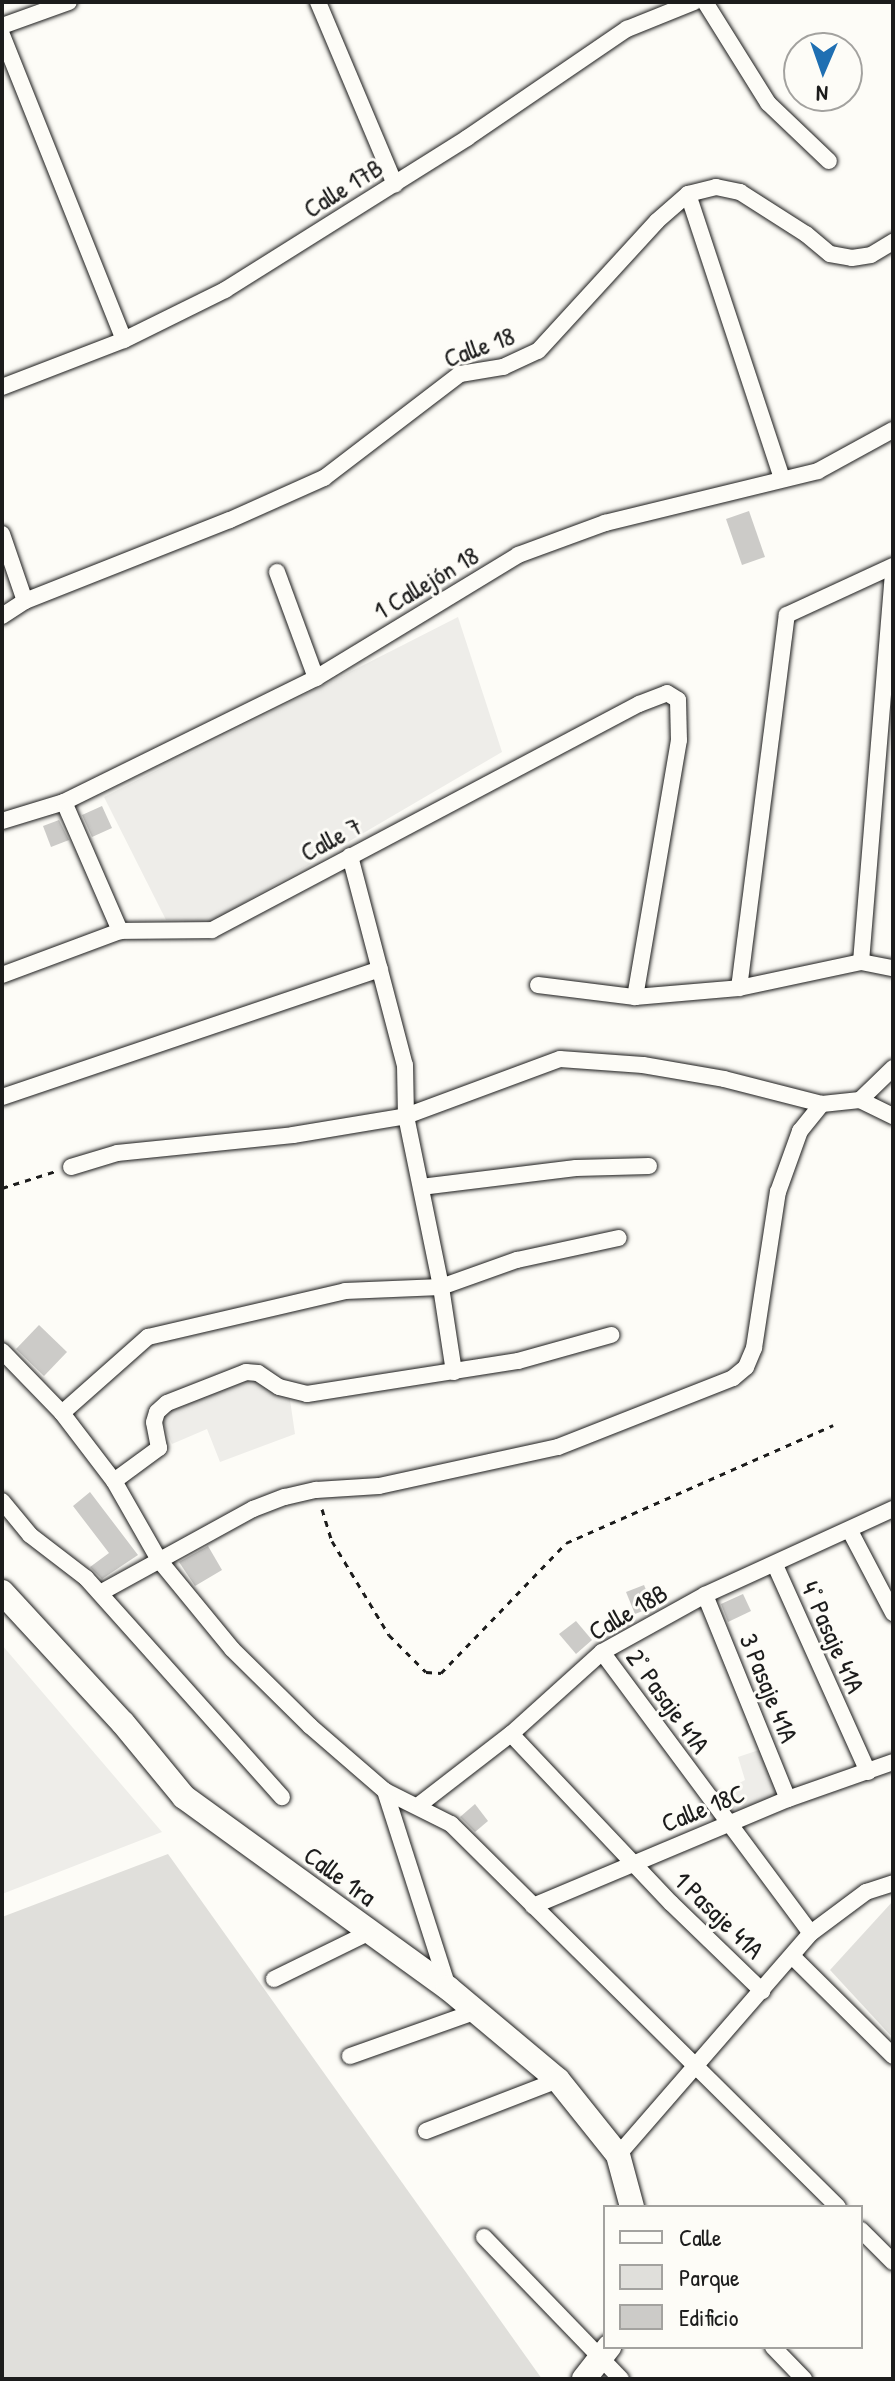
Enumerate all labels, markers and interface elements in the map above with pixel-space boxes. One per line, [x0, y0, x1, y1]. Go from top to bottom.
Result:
north arrow [783, 32, 863, 112]
text: N [816, 79, 829, 109]
street label: Calle 17B [298, 152, 388, 224]
street label: Calle 18 [440, 320, 518, 374]
street label: 1 Callejón 18 [368, 540, 484, 626]
street label: Calle 7 [295, 810, 367, 868]
street label: 4° Pasaje 41A [795, 1576, 871, 1698]
street label: Calle 18B [583, 1577, 673, 1647]
street label: 3 Pasaje 41A [733, 1629, 805, 1747]
street label: 2° Pasaje 41A [620, 1643, 716, 1759]
street label: Calle 18C [657, 1777, 749, 1839]
street label: Calle 1ra [298, 1839, 382, 1913]
street label: 1 Pasaje 41A [668, 1865, 770, 1965]
legend [603, 2205, 863, 2349]
text: Calle [679, 2221, 721, 2253]
text: Parque [679, 2261, 739, 2293]
text: Edificio [679, 2301, 738, 2333]

